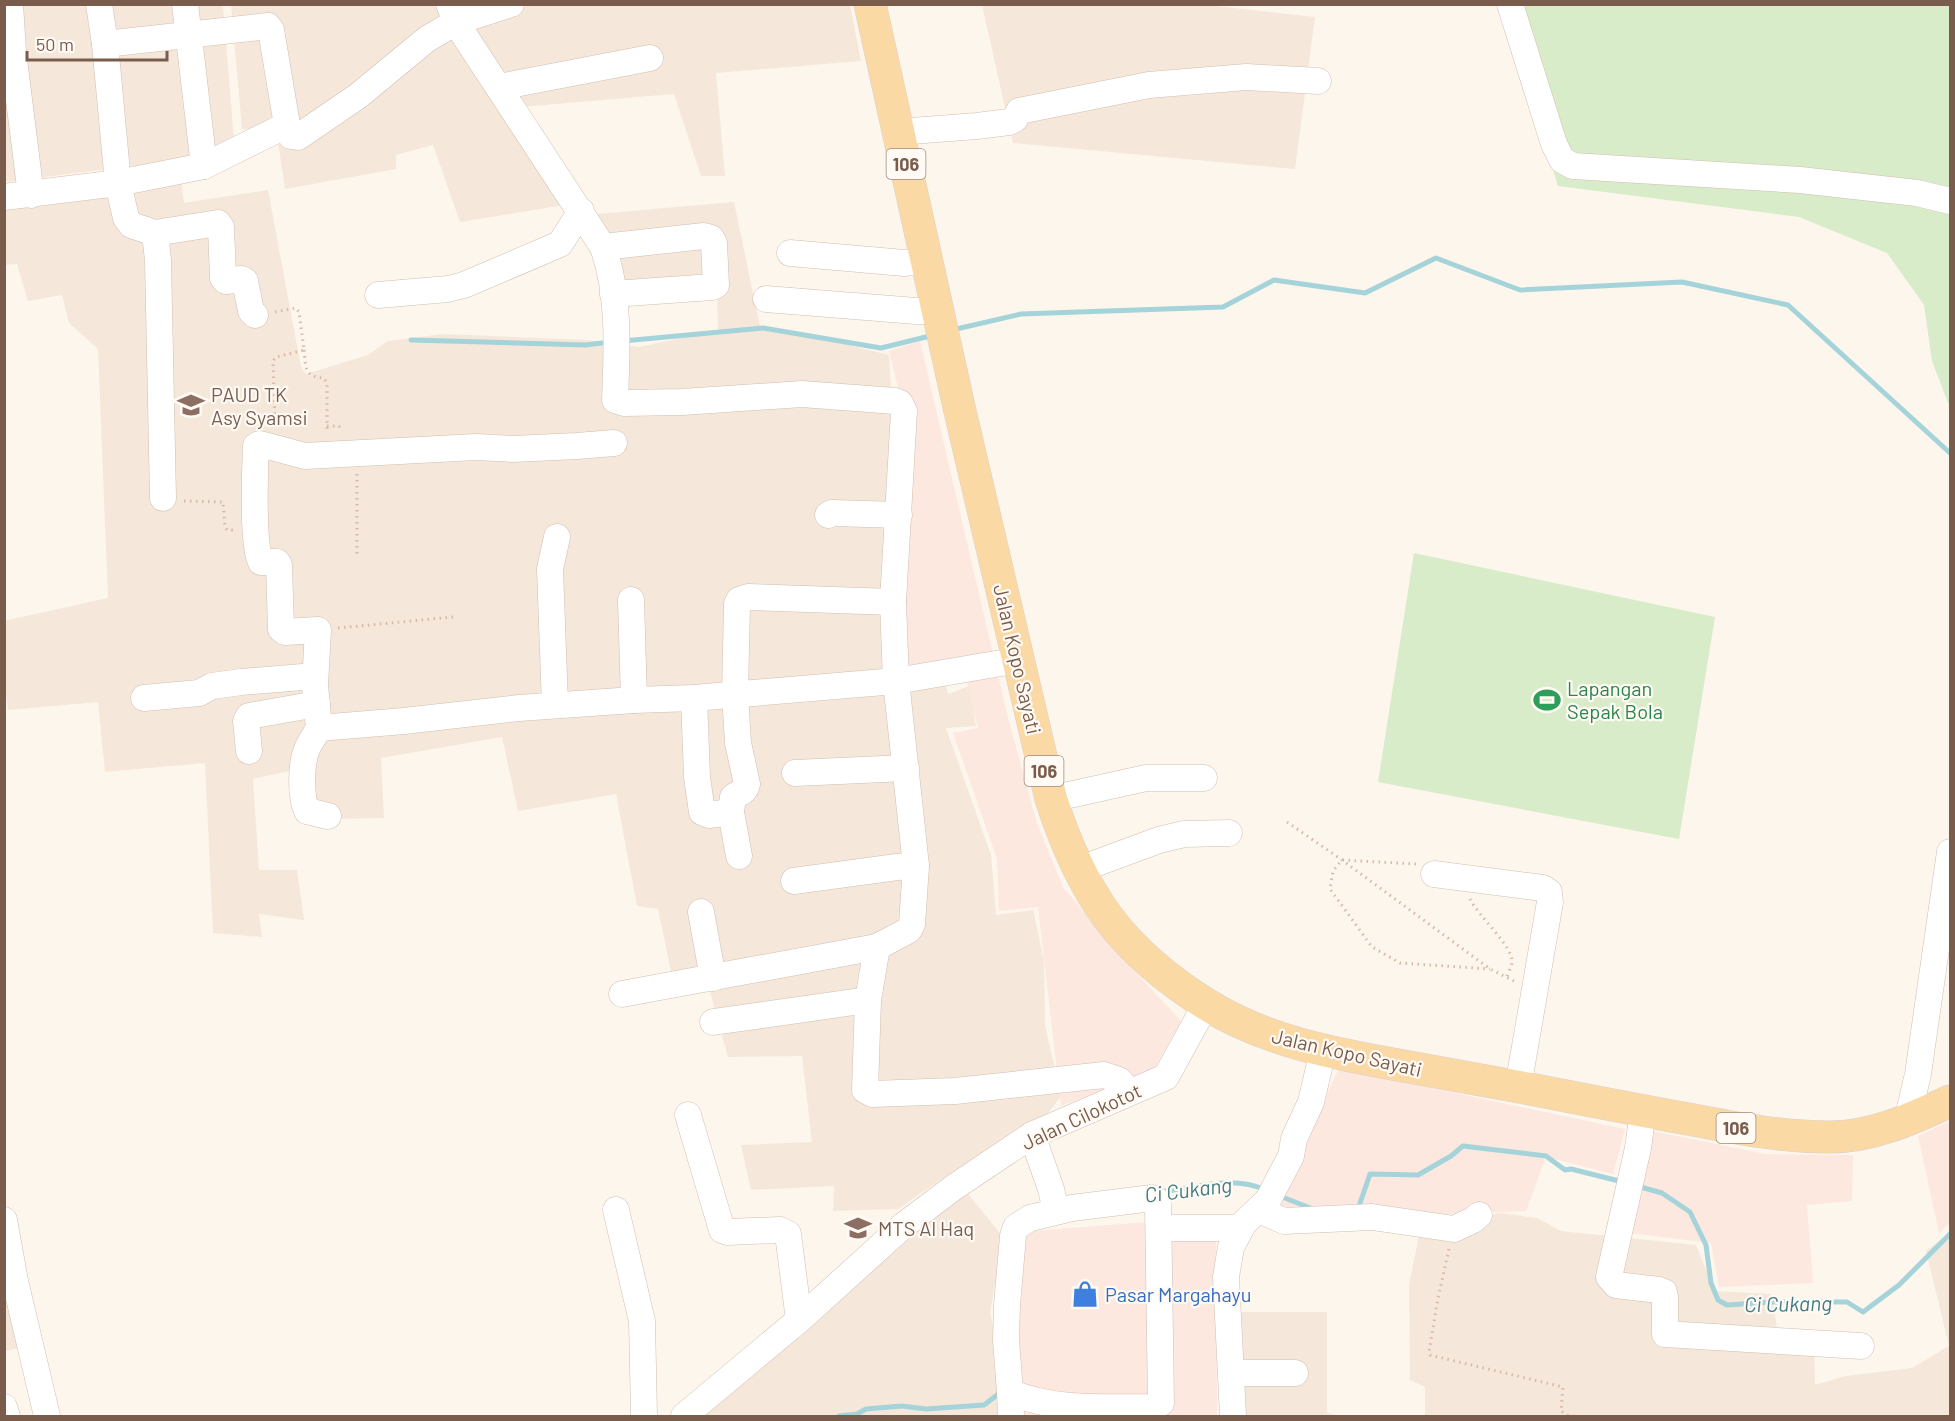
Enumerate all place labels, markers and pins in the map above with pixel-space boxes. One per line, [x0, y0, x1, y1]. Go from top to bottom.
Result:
place label: PAUD TK Asy Syamsi [211, 382, 308, 429]
school or university icon: PAUD TK Asy Syamsi [176, 390, 206, 420]
place label: Lapangan Sepak Bola [1567, 676, 1663, 723]
sports icon: Lapangan Sepak Bola [1532, 685, 1562, 715]
school or university icon: MTS Al Haq [843, 1213, 873, 1243]
place label: MTS Al Haq [878, 1216, 974, 1240]
shop icon: Pasar Margahayu [1070, 1279, 1100, 1309]
place label: Pasar Margahayu [1105, 1282, 1251, 1306]

